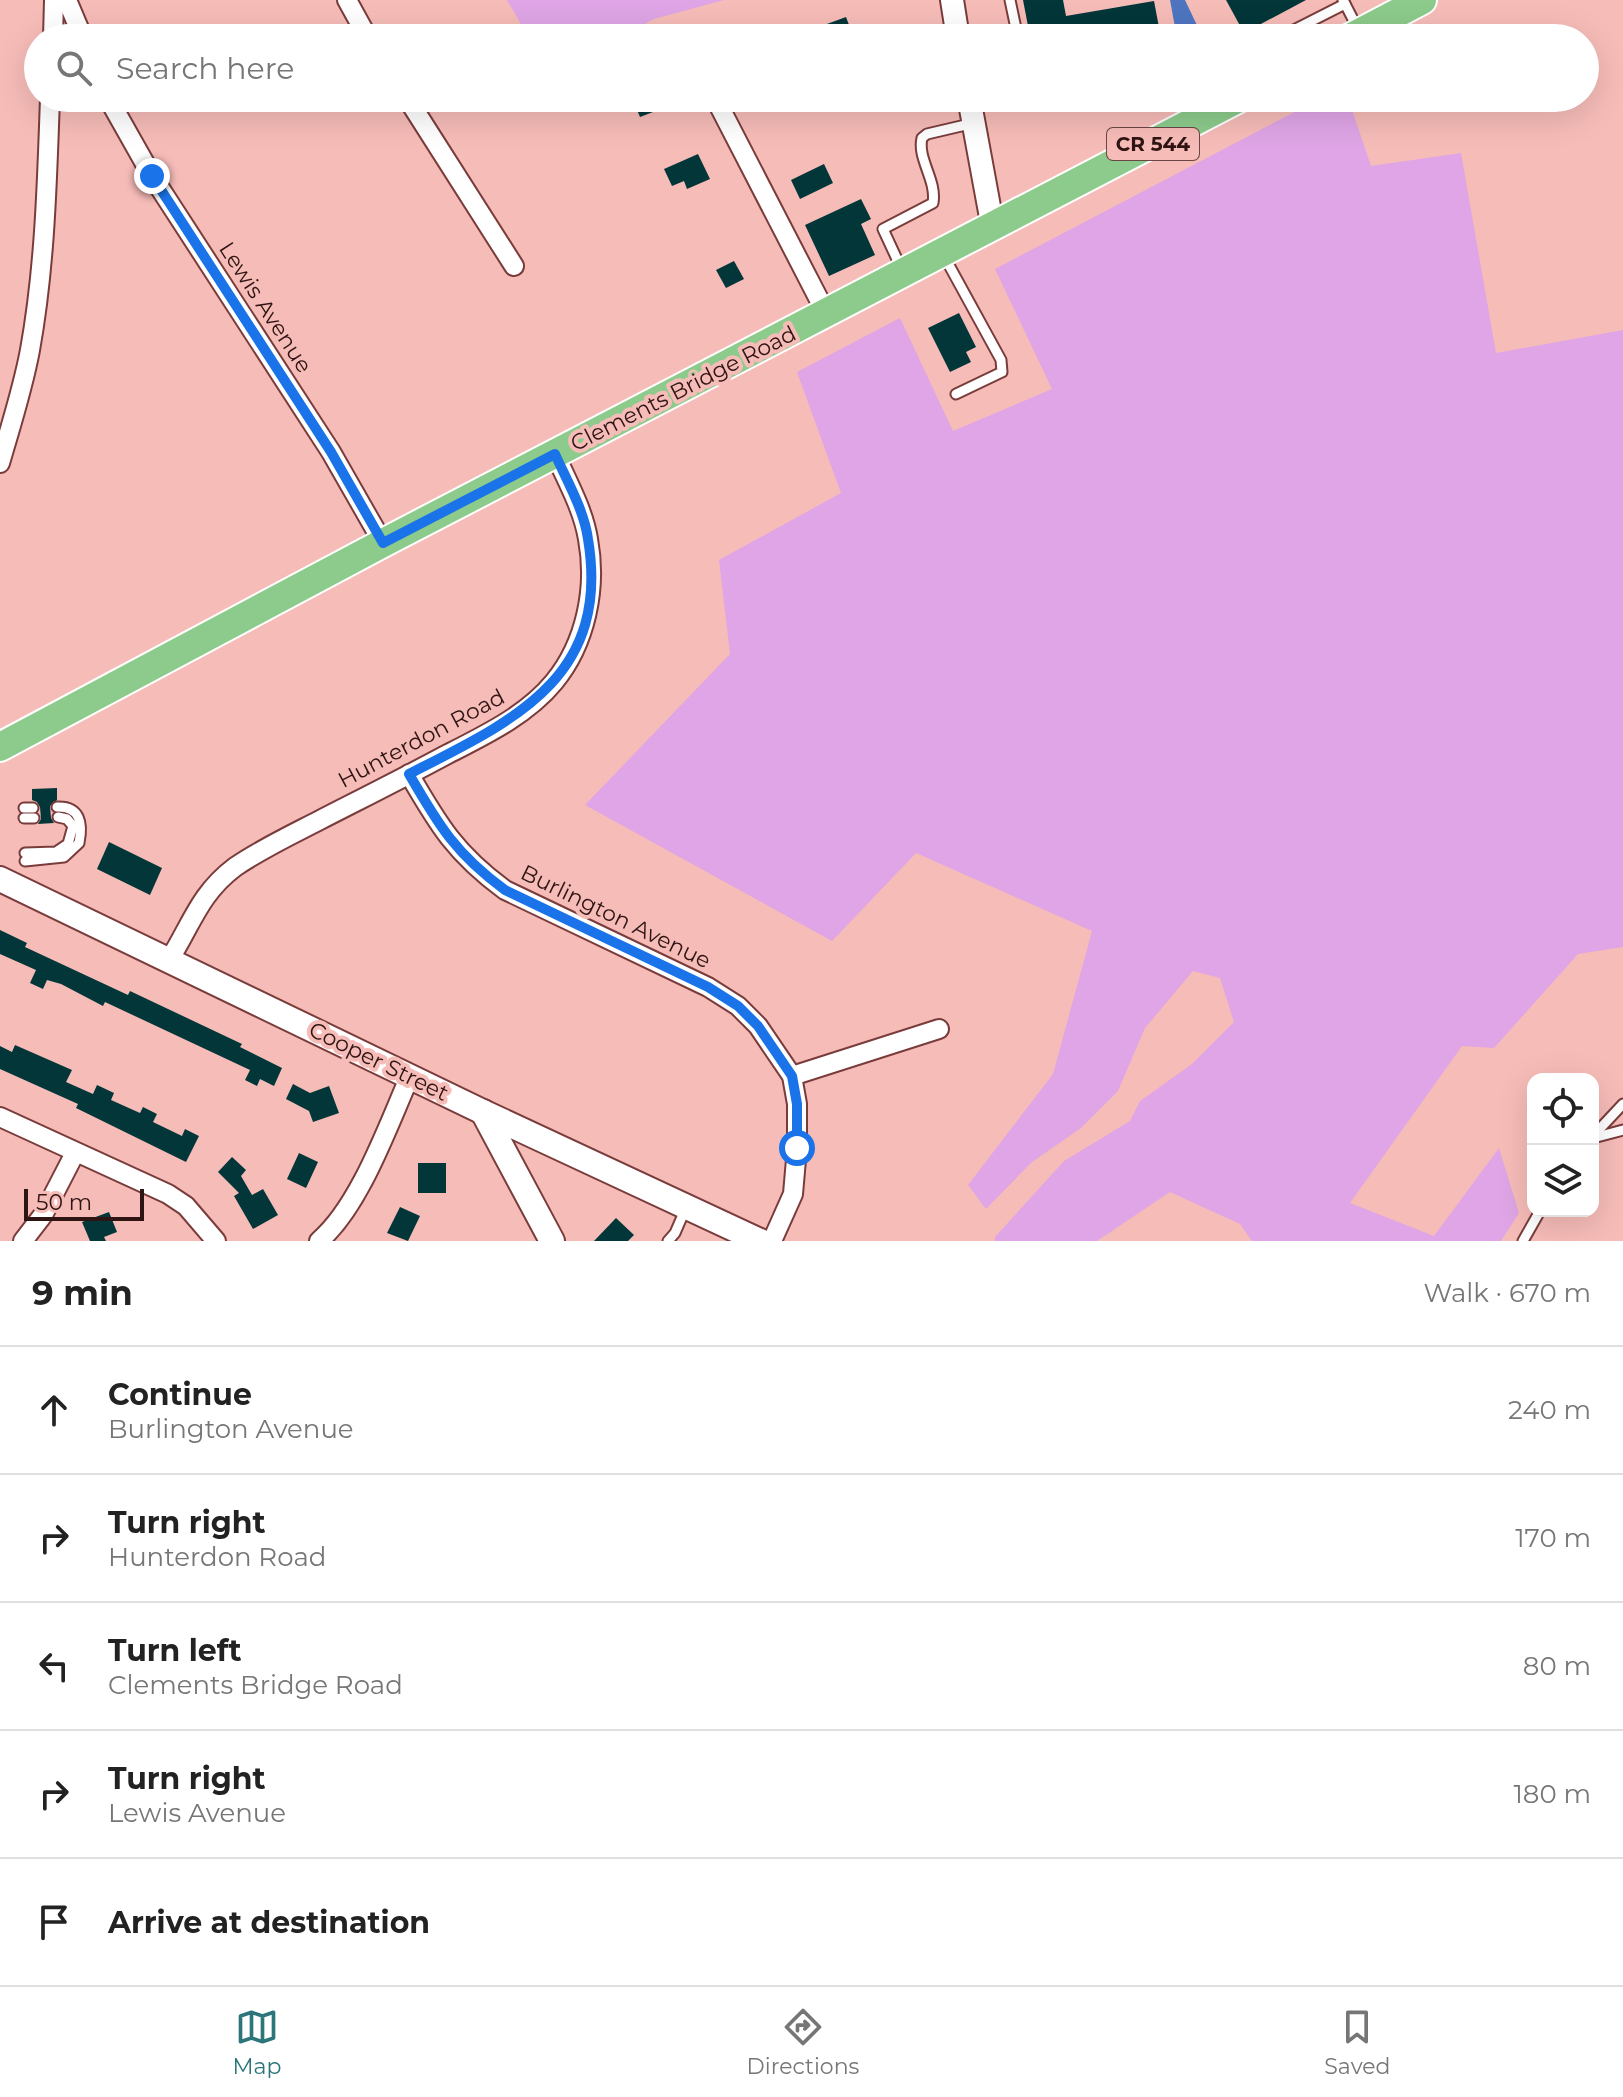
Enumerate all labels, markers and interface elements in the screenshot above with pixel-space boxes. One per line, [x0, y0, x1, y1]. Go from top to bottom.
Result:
search box [24, 24, 1599, 112]
icon: search [52, 46, 96, 90]
text: Search here [116, 50, 294, 87]
road number: CR 544 [1107, 128, 1199, 160]
route end [134, 158, 170, 194]
street label: Lewis Avenue [213, 237, 318, 378]
street label: Clements Bridge Road [566, 320, 800, 457]
street label: Hunterdon Road [333, 683, 509, 794]
street label: Burlington Avenue [516, 859, 715, 974]
street label: Cooper Street [305, 1016, 453, 1107]
map controls [1527, 1073, 1599, 1217]
button: locate [1527, 1073, 1599, 1145]
route start [779, 1130, 815, 1166]
button: layers [1527, 1145, 1599, 1217]
scale bar [24, 1185, 144, 1221]
text: 50 m [36, 1189, 92, 1216]
text: 9 min [32, 1272, 133, 1314]
text: Walk · 670 m [1423, 1277, 1591, 1309]
text: Continue [108, 1376, 252, 1413]
icon: ahead [32, 1388, 76, 1432]
text: 240 m [1508, 1394, 1591, 1426]
text: Burlington Avenue [108, 1413, 354, 1445]
text: Turn right [108, 1504, 265, 1541]
icon: right [32, 1516, 76, 1560]
text: 170 m [1515, 1522, 1591, 1554]
text: Hunterdon Road [108, 1541, 326, 1573]
text: Turn left [108, 1632, 241, 1669]
icon: left [32, 1644, 76, 1688]
text: 80 m [1523, 1650, 1591, 1682]
text: Clements Bridge Road [108, 1669, 403, 1701]
text: Turn right [108, 1760, 265, 1797]
icon: right [32, 1772, 76, 1816]
text: 180 m [1513, 1778, 1591, 1810]
text: Lewis Avenue [108, 1797, 286, 1829]
icon: arrive [32, 1900, 76, 1944]
text: Arrive at destination [108, 1904, 430, 1941]
tab: Map [233, 2005, 281, 2080]
tab: Directions [747, 2005, 859, 2080]
tab: Saved [1324, 2005, 1390, 2080]

